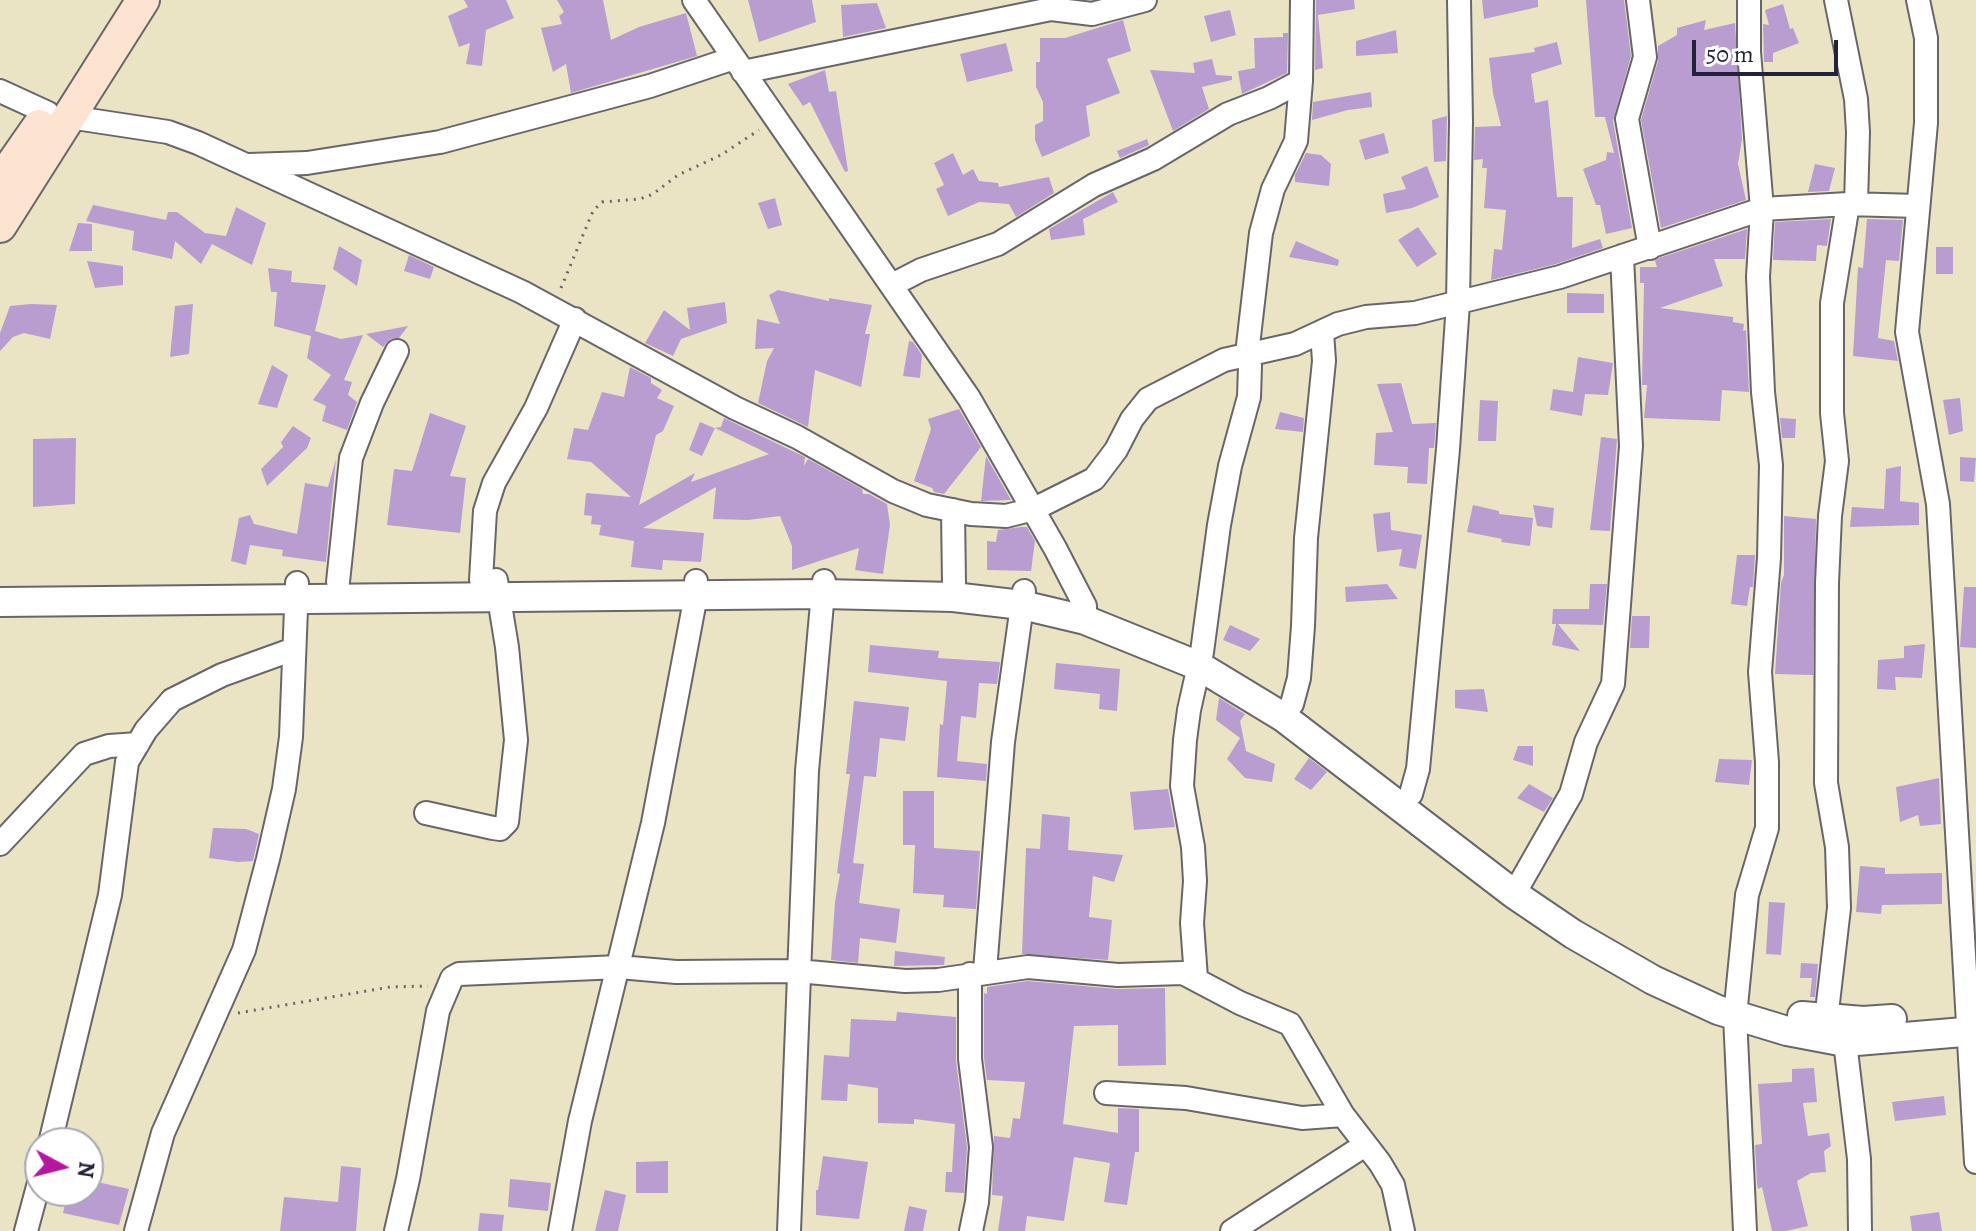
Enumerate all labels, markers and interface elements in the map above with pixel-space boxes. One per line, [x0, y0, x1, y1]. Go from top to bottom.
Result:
scale bar [1696, 24, 1842, 74]
text: 50 m [1706, 38, 1754, 70]
north arrow [24, 1127, 104, 1207]
text: N [70, 1160, 102, 1179]

